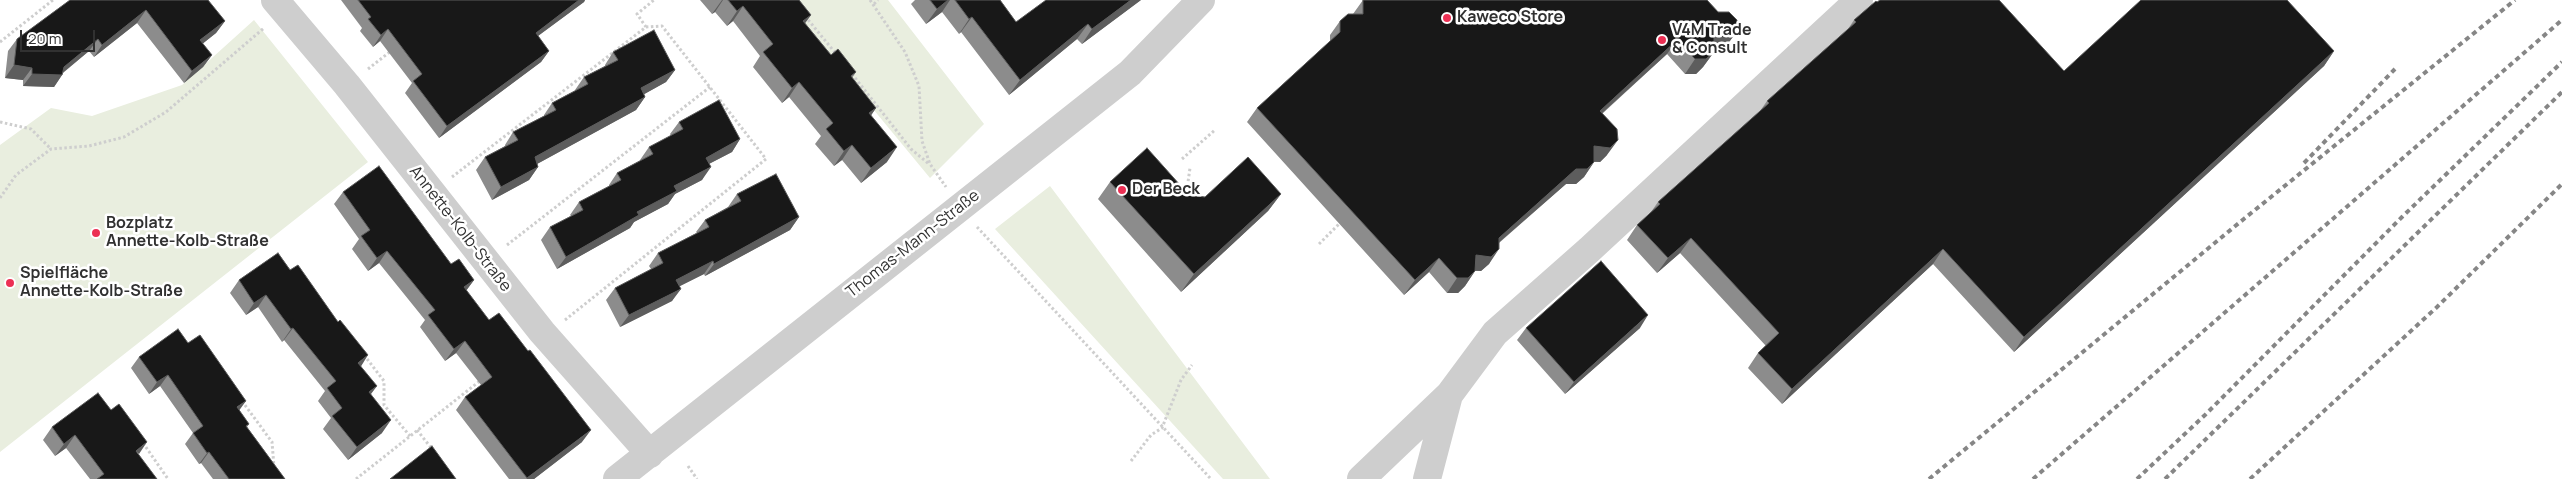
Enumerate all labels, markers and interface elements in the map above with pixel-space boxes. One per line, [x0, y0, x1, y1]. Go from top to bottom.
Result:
place label: Kaweco Store [1457, 8, 1563, 28]
marker: Kaweco Store [1441, 12, 1453, 24]
scale bar [22, 20, 98, 52]
place label: V4M Trade & Consult [1672, 21, 1752, 59]
text: 20 m [28, 28, 61, 49]
marker: V4M Trade & Consult [1656, 34, 1668, 46]
street label: Annette-Kolb-Straße [405, 162, 515, 296]
place label: Der Beck [1132, 180, 1200, 200]
marker: Der Beck [1116, 184, 1128, 196]
street label: Thomas-Mann-Straße [843, 186, 983, 302]
place label: Bozplatz Annette-Kolb-Straße [106, 214, 269, 252]
marker: Bozplatz Annette-Kolb-Straße [90, 227, 102, 239]
place label: Spielfläche Annette-Kolb-Straße [20, 264, 183, 302]
marker: Spielfläche Annette-Kolb-Straße [4, 277, 16, 289]

